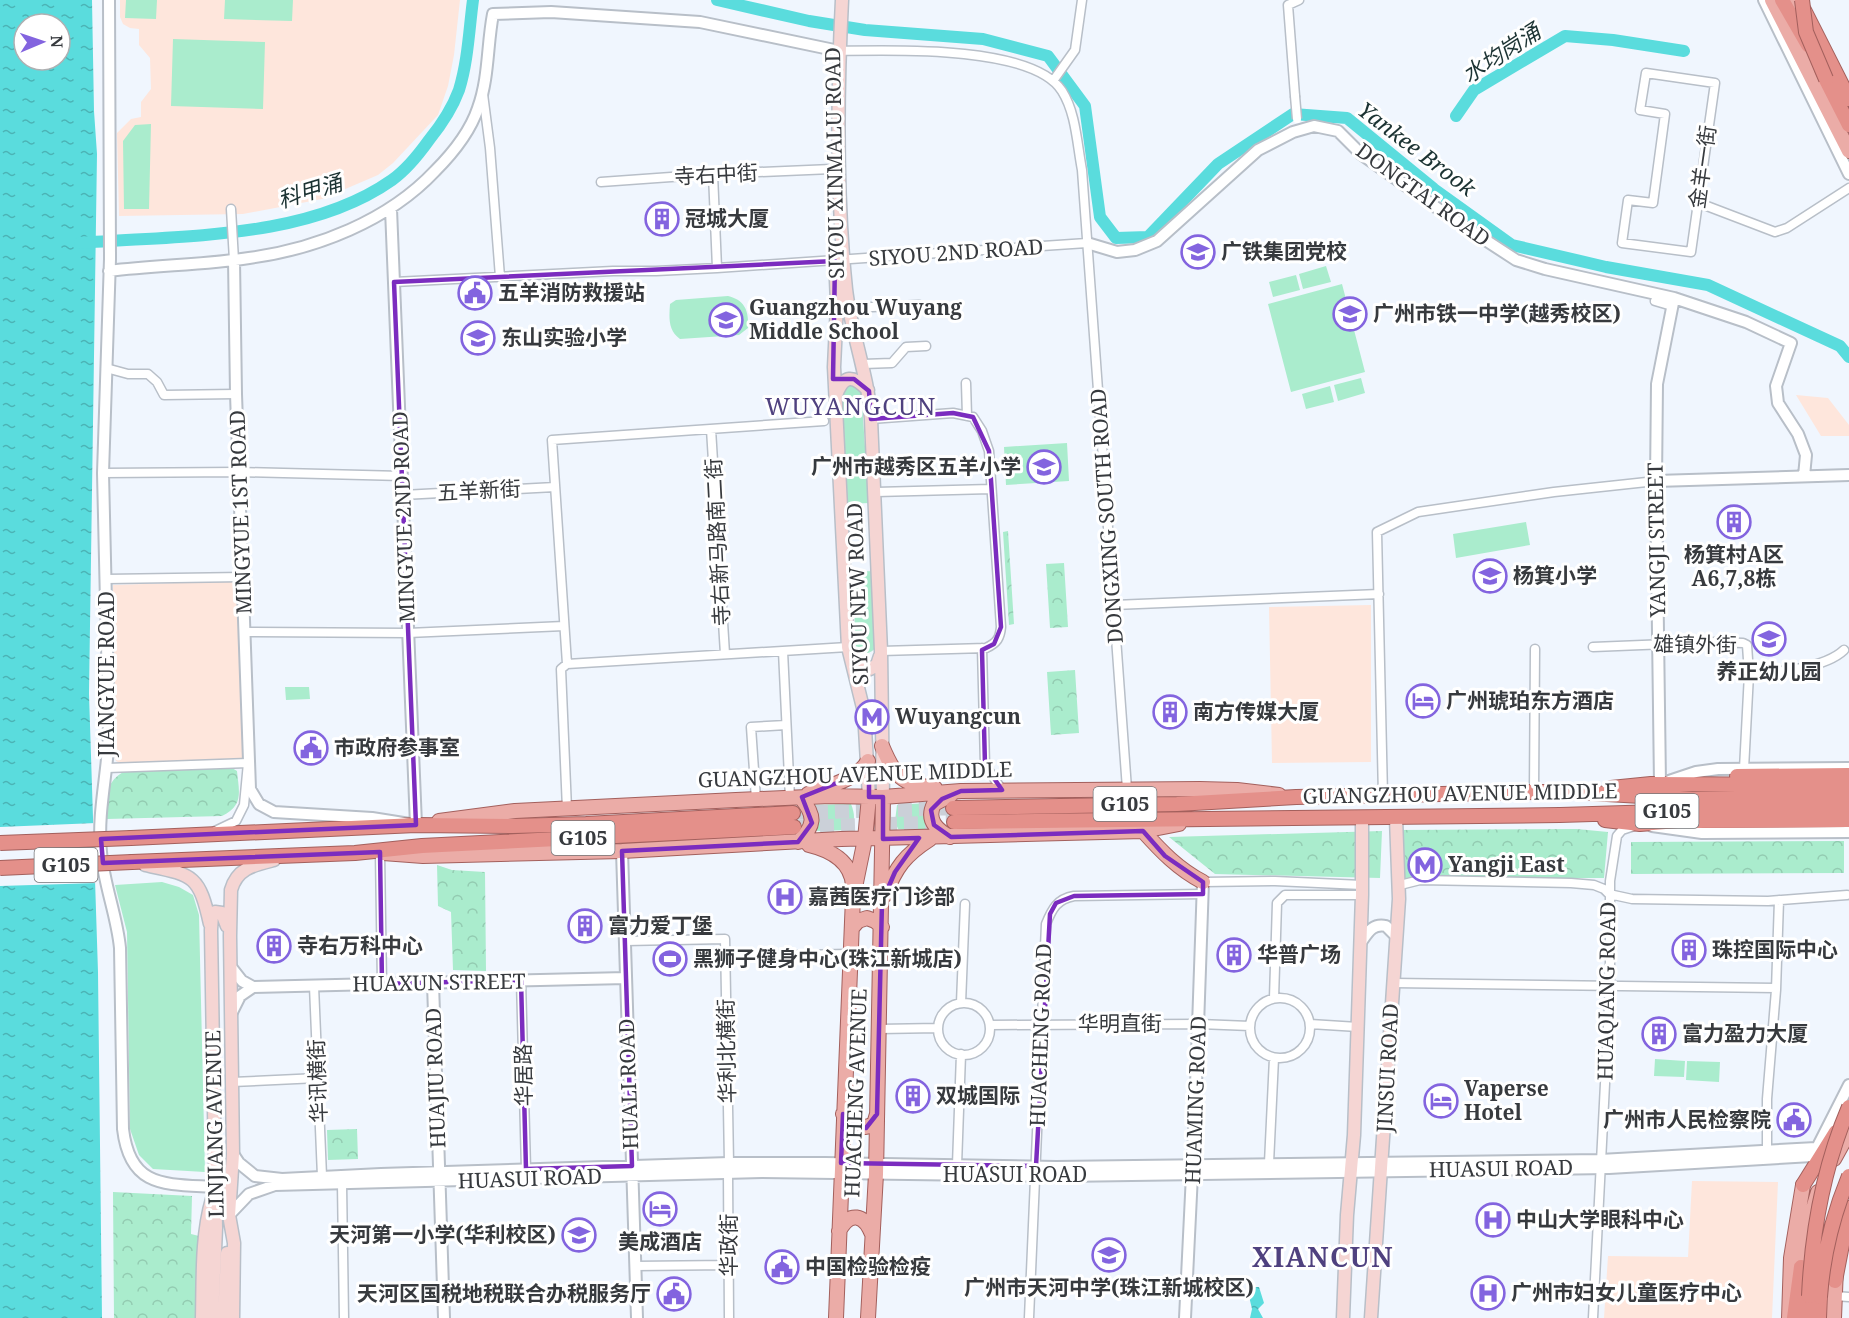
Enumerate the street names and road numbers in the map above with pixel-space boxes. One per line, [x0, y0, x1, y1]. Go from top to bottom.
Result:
street label: SIYOU XINMALU ROAD [818, 47, 850, 279]
street label: 金羊一街 [1682, 123, 1722, 210]
street label: DONGTAI ROAD [1351, 136, 1496, 252]
street label: 寺右中街 [673, 158, 759, 190]
street label: SIYOU 2ND ROAD [868, 232, 1044, 272]
street label: DONGXING SOUTH ROAD [1083, 388, 1129, 645]
street label: MINGYUE 1ST ROAD [222, 409, 258, 615]
street label: MINGYUE 2ND ROAD [385, 411, 421, 623]
street label: 寺右新马路南二街 [699, 457, 735, 627]
street label: YANGJI STREET [1641, 462, 1671, 619]
street label: 五羊新街 [436, 474, 522, 506]
street label: SIYOU NEW ROAD [840, 502, 874, 686]
street label: JIANGYUE ROAD [92, 591, 120, 758]
street label: 雄镇外街 [1653, 629, 1737, 659]
street label: GUANGZHOU AVENUE MIDDLE [697, 755, 1013, 793]
street label: GUANGZHOU AVENUE MIDDLE [1302, 776, 1618, 810]
road number: G105 [1094, 787, 1156, 821]
road number: G105 [1636, 794, 1698, 828]
road number: G105 [552, 821, 614, 855]
road number: G105 [34, 848, 98, 882]
street label: HUAQIANG ROAD [1590, 901, 1622, 1081]
street label: HUACHENG ROAD [1023, 943, 1057, 1127]
street label: HUAXUN STREET [352, 966, 526, 998]
street label: HUACHENG AVENUE [837, 988, 873, 1198]
street label: 华利北横街 [711, 998, 741, 1104]
street label: JINSUI ROAD [1370, 1003, 1404, 1134]
street label: HUAJIU ROAD [419, 1007, 451, 1149]
street label: 华明直街 [1078, 1009, 1162, 1037]
street label: HUAMING ROAD [1178, 1015, 1212, 1185]
street label: HUALI ROAD [612, 1018, 644, 1150]
street label: LINJIANG AVENUE [198, 1030, 230, 1218]
street label: 华讯横街 [302, 1039, 332, 1123]
street label: 华居路 [508, 1043, 538, 1107]
street label: HUASUI ROAD [1429, 1153, 1573, 1183]
street label: HUASUI ROAD [943, 1160, 1087, 1188]
street label: HUASUI ROAD [457, 1161, 603, 1195]
street label: 华政街 [714, 1214, 742, 1277]

